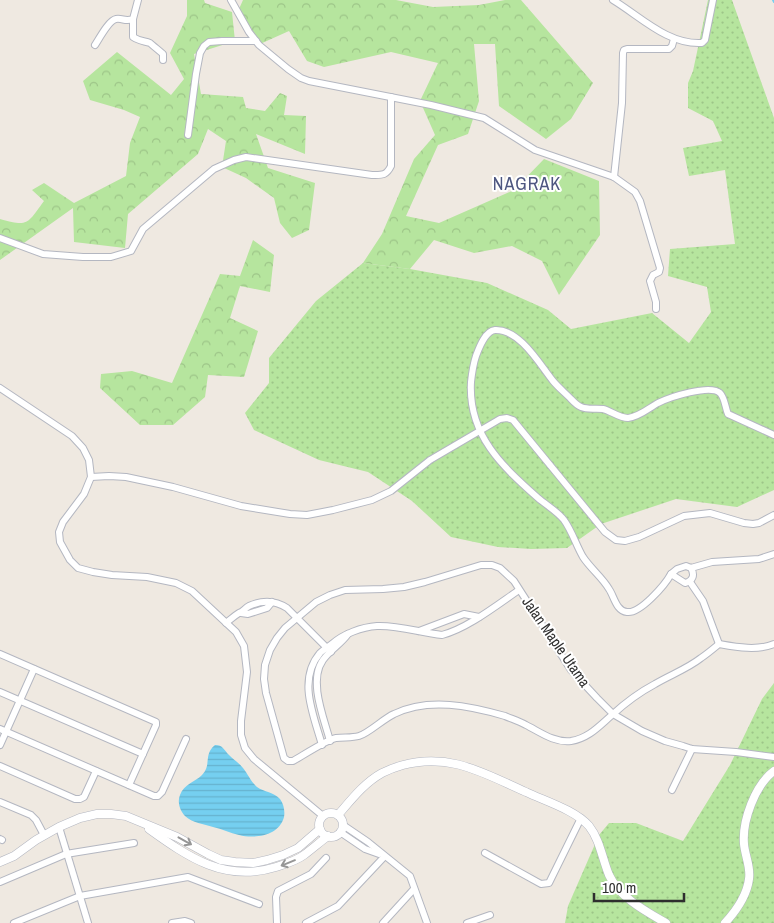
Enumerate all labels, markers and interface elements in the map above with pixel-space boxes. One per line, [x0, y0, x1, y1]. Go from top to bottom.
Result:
district label: NAGRAK [493, 171, 561, 196]
street label: Jalan Maple Utama [517, 592, 595, 691]
one-way arrow [177, 837, 191, 847]
one-way arrow [281, 859, 296, 868]
scale bar [594, 870, 684, 902]
text: 100 m [602, 877, 636, 898]

